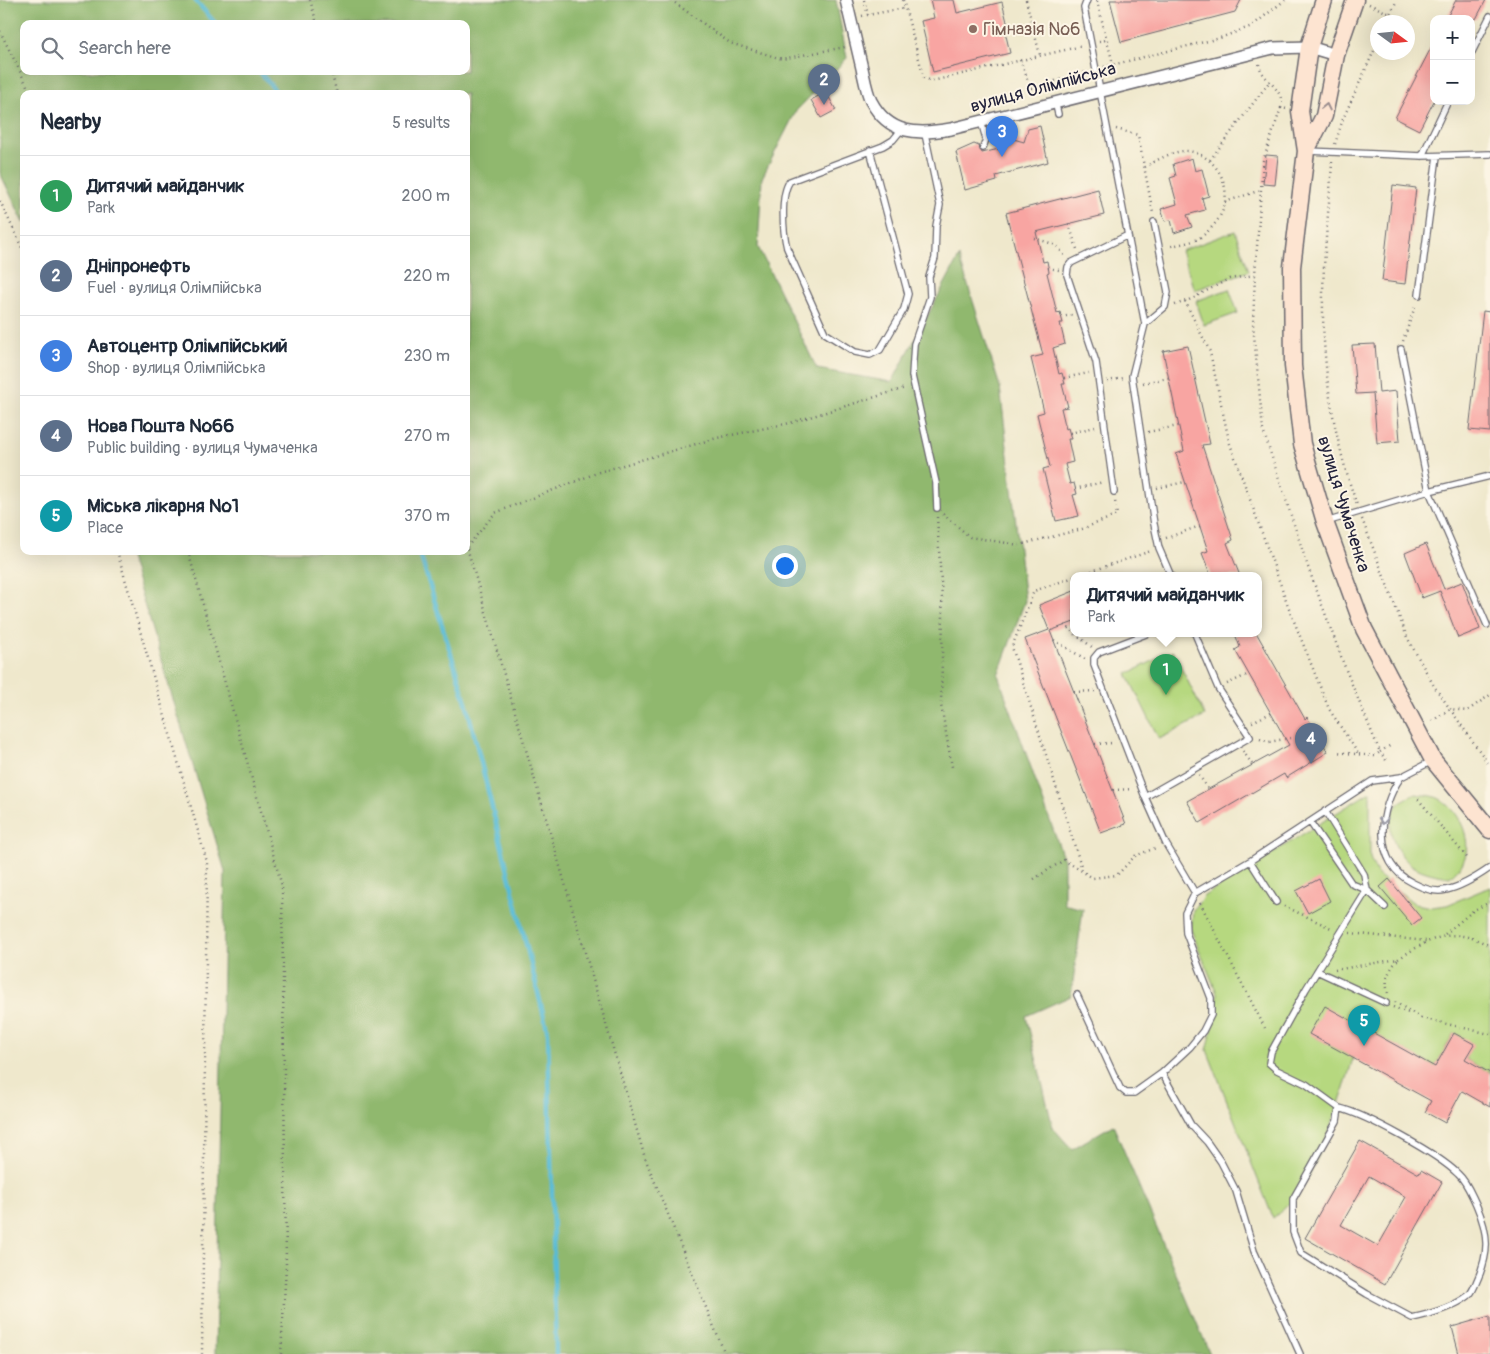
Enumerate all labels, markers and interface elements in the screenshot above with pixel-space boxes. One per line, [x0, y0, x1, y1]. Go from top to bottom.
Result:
north arrow [1370, 15, 1415, 60]
map controls [1430, 15, 1475, 105]
button: + [1430, 15, 1475, 60]
place label: Гімназія №6 [983, 18, 1081, 41]
search box [20, 20, 470, 75]
marker: Гімназія №6 [967, 23, 979, 35]
icon: search [38, 34, 66, 62]
text: Search here [78, 36, 171, 60]
street label: вулиця Олімпійська [968, 57, 1118, 118]
button: − [1430, 60, 1475, 105]
pin: 2 [808, 64, 840, 105]
one-way arrow [1320, 102, 1331, 111]
text: Nearby [40, 109, 101, 136]
text: 5 results [392, 113, 450, 133]
pin: 3 [986, 116, 1018, 157]
text: Дитячий майданчик [87, 174, 245, 198]
text: 1 [53, 186, 59, 206]
text: 200 m [402, 186, 450, 206]
text: Park [87, 198, 115, 218]
text: Дніпронефть [87, 254, 191, 278]
text: 2 [52, 266, 60, 286]
text: 220 m [404, 266, 450, 286]
text: Fuel · вулиця Олімпійська [87, 278, 262, 298]
text: Автоцентр Олімпійський [87, 334, 288, 358]
text: 3 [52, 346, 60, 366]
text: 230 m [404, 346, 450, 366]
text: Shop · вулиця Олімпійська [87, 358, 265, 378]
text: Нова Пошта №66 [87, 414, 234, 438]
text: 4 [51, 426, 61, 446]
text: 270 m [404, 426, 450, 446]
street label: вулиця Чумаченка [1312, 433, 1375, 575]
text: Public building · вулиця Чумаченка [87, 438, 318, 458]
text: Міська лікарня №1 [87, 494, 239, 518]
text: 5 [52, 506, 60, 526]
text: 370 m [404, 506, 450, 526]
text: Place [87, 518, 123, 538]
your location [772, 553, 798, 579]
popup [1070, 572, 1262, 637]
text: Дитячий майданчик [1087, 583, 1245, 607]
text: Park [1087, 607, 1115, 627]
pin: 1 [1150, 654, 1182, 695]
pin: 4 [1295, 723, 1327, 764]
one-way arrow [1378, 818, 1389, 826]
pin: 5 [1348, 1005, 1380, 1046]

